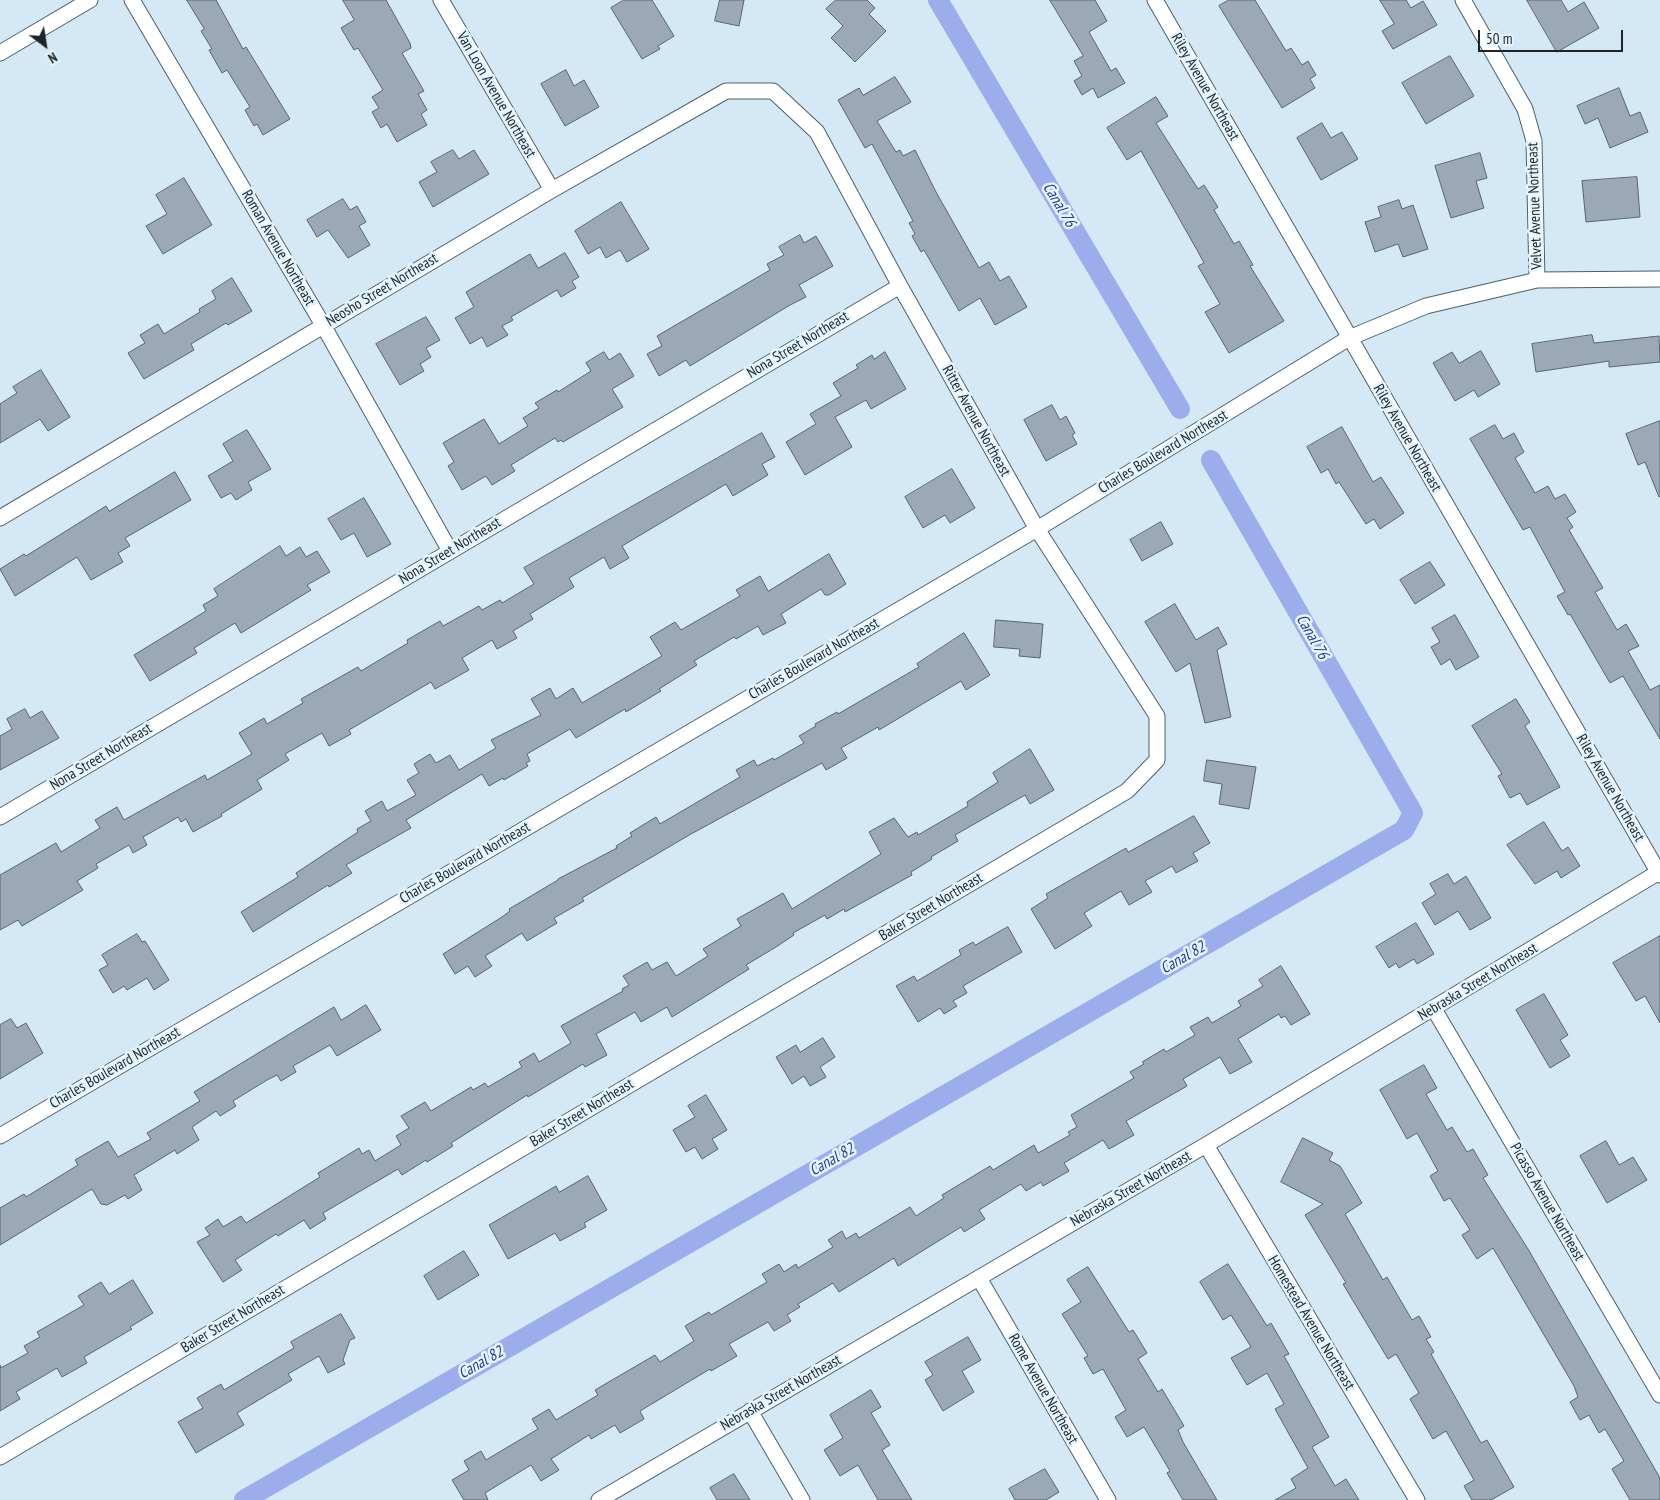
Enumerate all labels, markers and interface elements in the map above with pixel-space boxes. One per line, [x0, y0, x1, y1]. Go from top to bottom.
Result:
north arrow [20, 20, 70, 70]
scale bar [1480, 20, 1625, 52]
street label: Van Loon Avenue Northeast [453, 29, 539, 161]
text: 50 m [1486, 29, 1512, 48]
street label: Riley Avenue Northeast [1167, 30, 1243, 144]
text: N [45, 48, 61, 68]
street label: Velvet Avenue Northeast [1524, 142, 1546, 270]
water label: Canal 76 [1038, 179, 1080, 231]
street label: Roman Avenue Northeast [237, 187, 319, 309]
street label: Neosho Street Northeast [323, 249, 441, 331]
street label: Nona Street Northeast [744, 307, 852, 383]
street label: Ritter Avenue Northeast [938, 362, 1014, 480]
street label: Riley Avenue Northeast [1369, 381, 1445, 495]
street label: Charles Boulevard Northeast [1095, 406, 1231, 498]
street label: Nona Street Northeast [396, 513, 504, 589]
water label: Canal 76 [1292, 611, 1332, 663]
street label: Charles Boulevard Northeast [746, 614, 882, 704]
street label: Nona Street Northeast [47, 719, 155, 795]
street label: Riley Avenue Northeast [1572, 731, 1648, 845]
street label: Charles Boulevard Northeast [397, 818, 533, 908]
street label: Baker Street Northeast [876, 869, 986, 945]
water label: Canal 82 [1157, 938, 1209, 978]
street label: Nebraska Street Northeast [1415, 939, 1541, 1025]
street label: Charles Boulevard Northeast [47, 1023, 183, 1113]
street label: Baker Street Northeast [527, 1075, 637, 1151]
water label: Canal 82 [806, 1140, 858, 1180]
street label: Picasso Avenue Northeast [1506, 1140, 1588, 1264]
street label: Nebraska Street Northeast [1067, 1147, 1195, 1231]
street label: Homestead Avenue Northeast [1264, 1253, 1358, 1393]
street label: Baker Street Northeast [178, 1281, 288, 1357]
street label: Rome Avenue Northeast [1004, 1331, 1082, 1447]
water label: Canal 82 [455, 1343, 507, 1383]
street label: Nebraska Street Northeast [717, 1351, 845, 1435]

